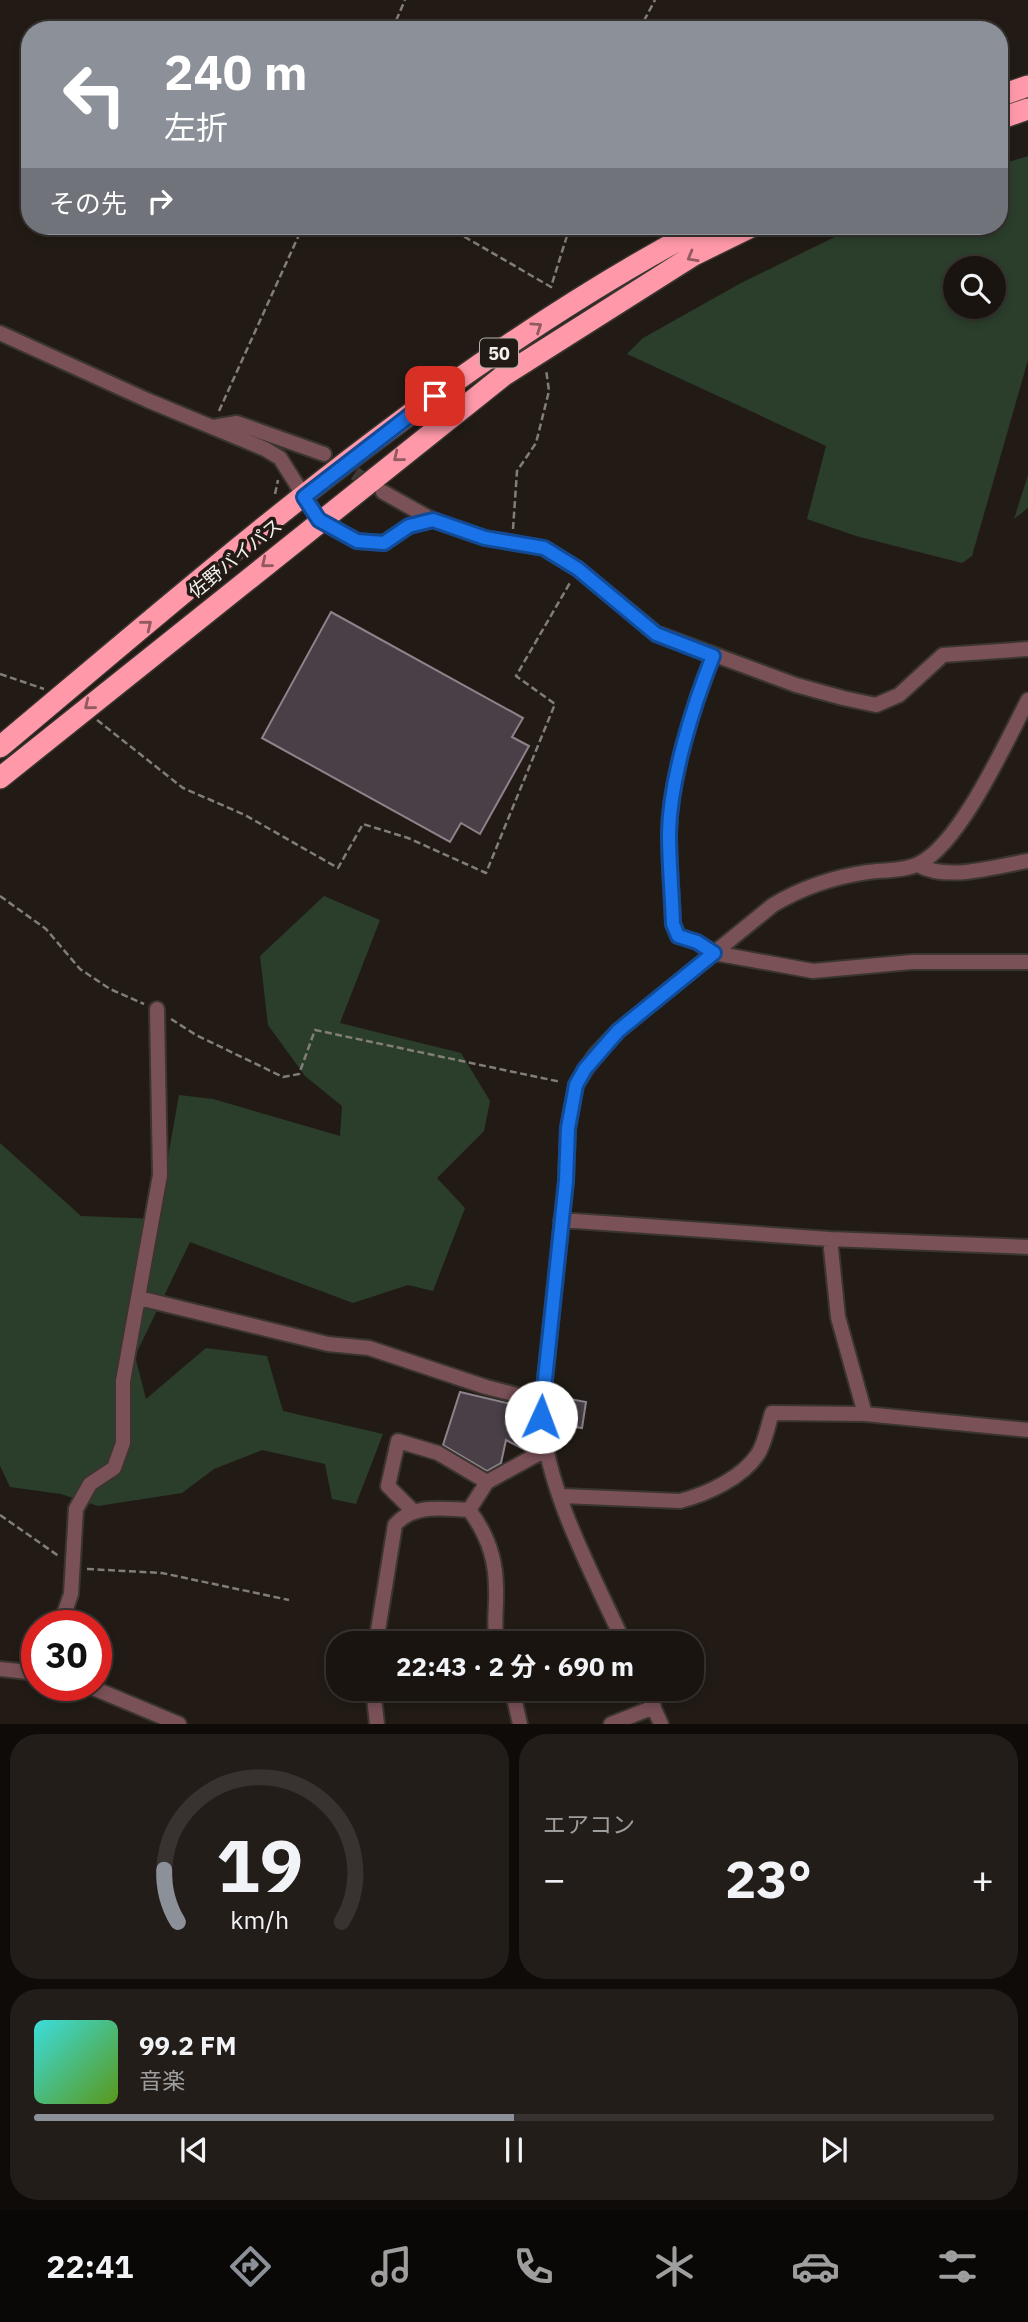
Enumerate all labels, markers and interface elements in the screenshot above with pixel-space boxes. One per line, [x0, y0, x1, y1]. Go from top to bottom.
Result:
text: 240 m [164, 40, 308, 103]
icon: left [49, 49, 140, 140]
text: 左折 [164, 106, 228, 148]
icon: right [141, 182, 179, 220]
text: その先 [49, 186, 127, 220]
one-way arrow [687, 248, 700, 261]
map controls [943, 256, 1006, 319]
button: search [943, 256, 1006, 319]
one-way arrow [530, 322, 543, 335]
road number: 50 [480, 338, 518, 368]
pin [405, 366, 465, 426]
icon: arrive [416, 377, 454, 415]
one-way arrow [393, 448, 405, 461]
street label: 佐野バイパス [183, 513, 287, 603]
one-way arrow [261, 554, 273, 567]
one-way arrow [140, 621, 152, 634]
one-way arrow [84, 697, 96, 710]
position arrow [504, 1380, 578, 1454]
speed limit sign: 30 [21, 1610, 112, 1701]
text: 22:43 · 2 分 · 690 m [396, 1649, 634, 1683]
text: エアコン [543, 1809, 635, 1839]
text: 19 [216, 1818, 303, 1913]
text: 23° [725, 1845, 812, 1912]
text: − [543, 1854, 566, 1903]
text: + [971, 1854, 994, 1903]
text: km/h [230, 1903, 289, 1936]
text: 99.2 FM [139, 2028, 237, 2062]
text: 音楽 [139, 2065, 185, 2095]
icon: previous [175, 2131, 213, 2169]
icon: pause [495, 2131, 533, 2169]
icon: next [815, 2131, 853, 2169]
icon: directions [226, 2242, 275, 2291]
icon: music [367, 2242, 416, 2291]
icon: phone [509, 2242, 558, 2291]
icon: climate [650, 2242, 699, 2291]
icon: car [791, 2242, 840, 2291]
icon: filters [933, 2242, 982, 2291]
text: 22:41 [46, 2245, 134, 2287]

